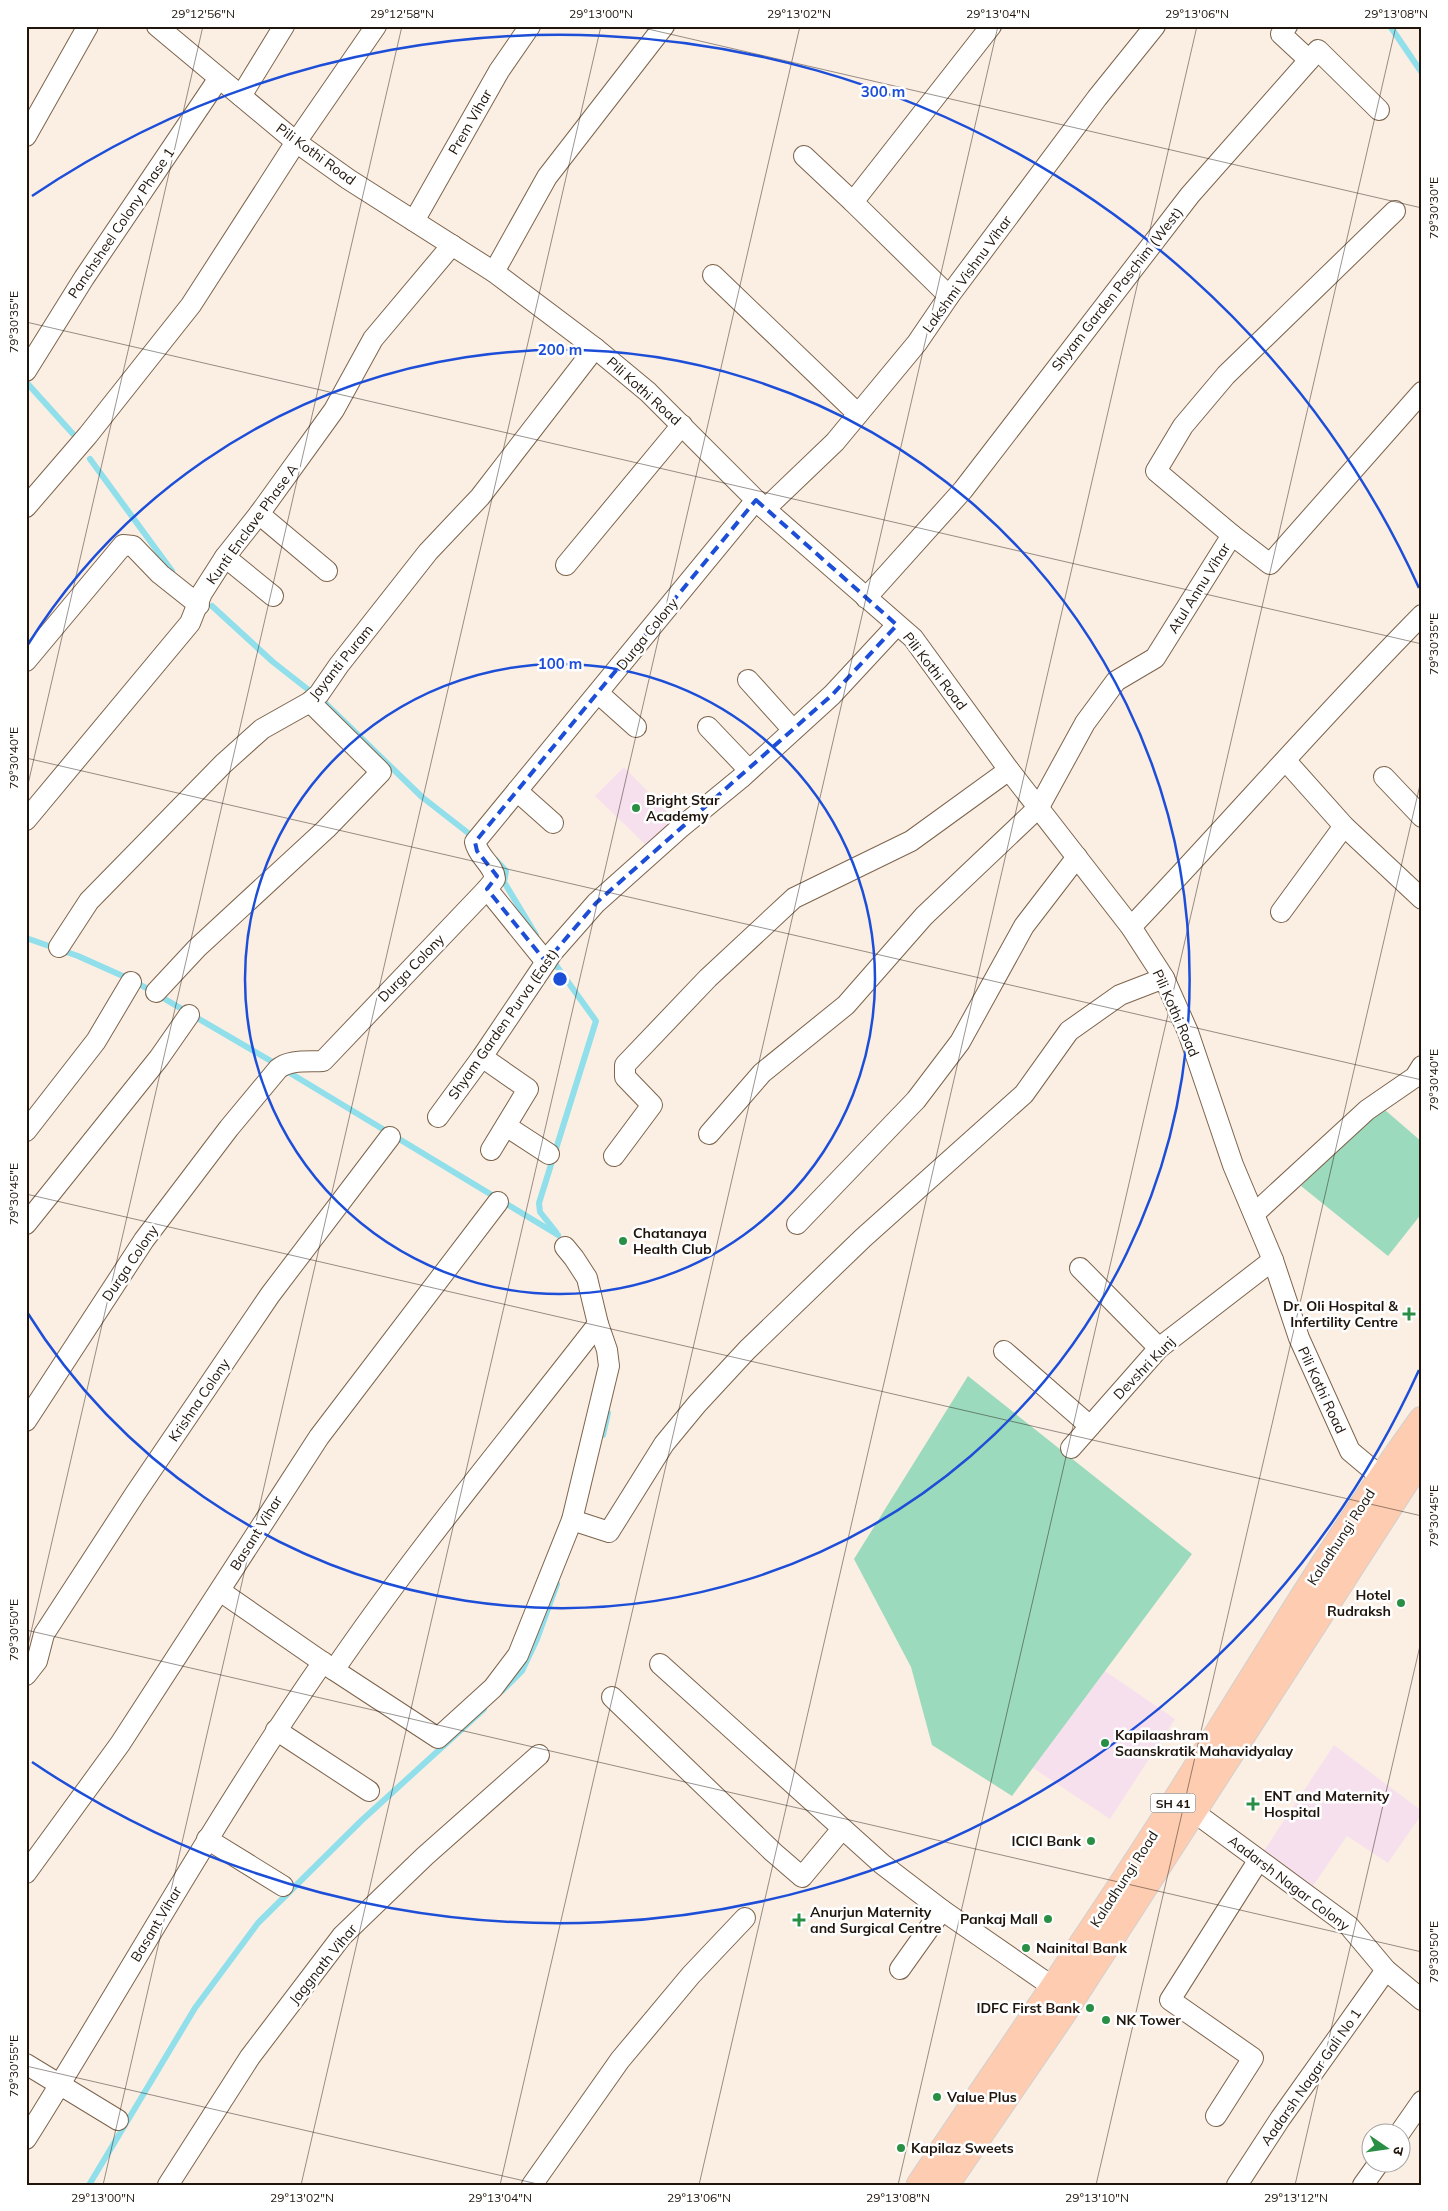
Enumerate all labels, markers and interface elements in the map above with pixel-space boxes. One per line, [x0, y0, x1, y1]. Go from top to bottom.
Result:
text: 29°12'56"N [171, 6, 235, 21]
text: 29°12'58"N [370, 6, 434, 21]
text: 29°13'00"N [569, 6, 633, 21]
text: 29°13'02"N [767, 6, 831, 21]
text: 29°13'04"N [966, 6, 1030, 21]
text: 29°13'06"N [1165, 6, 1229, 21]
text: 29°13'08"N [1364, 6, 1428, 21]
text: 300 m [861, 82, 905, 101]
street label: Prem Vihar [444, 85, 496, 158]
street label: Pili Kothi Road [273, 119, 359, 189]
street label: Panchsheel Colony Phase 1 [64, 144, 178, 302]
text: 79°30'30"E [1426, 177, 1441, 239]
street label: Shyam Garden Paschim (West) [1047, 203, 1187, 375]
street label: Lakshmi Vishnu Vihar [918, 211, 1016, 336]
text: 79°30'35"E [6, 291, 21, 353]
text: 200 m [538, 340, 582, 359]
street label: Pili Kothi Road [603, 353, 685, 429]
street label: Kunti Enclave Phase A [202, 460, 302, 588]
street label: Atul Annu Vihar [1164, 539, 1234, 637]
street label: Durga Colony [612, 594, 682, 674]
text: 79°30'35"E [1426, 613, 1441, 675]
street label: Jayanti Puram [305, 621, 377, 703]
street label: Pili Kothi Road [899, 628, 971, 714]
text: 100 m [538, 654, 582, 673]
text: 79°30'40"E [6, 727, 21, 789]
place label: Bright Star Academy [646, 791, 720, 825]
marker: Bright Star Academy [630, 802, 642, 814]
street label: Durga Colony [374, 930, 448, 1006]
street label: Shyam Garden Purva (East) [444, 945, 562, 1103]
street label: Pili Kothi Road [1149, 966, 1203, 1060]
centre of rings [551, 970, 569, 988]
text: 79°30'40"E [1426, 1049, 1441, 1111]
text: 79°30'45"E [6, 1163, 21, 1225]
street label: Durga Colony [98, 1221, 162, 1305]
place label: Chatanaya Health Club [633, 1224, 712, 1258]
marker: Chatanaya Health Club [617, 1235, 629, 1247]
place label: Dr. Oli Hospital & Infertility Centre [1283, 1297, 1398, 1331]
marker: Dr. Oli Hospital & Infertility Centre [1402, 1307, 1416, 1321]
street label: Devshri Kunj [1109, 1333, 1179, 1403]
street label: Pili Kothi Road [1294, 1344, 1350, 1436]
street label: Krishna Colony [165, 1354, 234, 1445]
street label: Kaladhungi Road [1303, 1485, 1379, 1589]
text: 79°30'45"E [1426, 1485, 1441, 1547]
street label: Basant Vihar [226, 1491, 287, 1574]
place label: Hotel Rudraksh [1327, 1586, 1391, 1620]
marker: Hotel Rudraksh [1395, 1597, 1407, 1609]
text: 79°30'50"E [6, 1599, 21, 1661]
place label: Kapilaashram Saanskratik Mahavidyalay [1115, 1726, 1293, 1760]
marker: Kapilaashram Saanskratik Mahavidyalay [1099, 1737, 1111, 1749]
place label: ENT and Maternity Hospital [1264, 1787, 1390, 1821]
road number: SH 41 [1150, 1794, 1196, 1812]
marker: ENT and Maternity Hospital [1246, 1797, 1260, 1811]
street label: Kaladhungi Road [1086, 1827, 1162, 1931]
street label: Aadarsh Nagar Colony [1225, 1831, 1354, 1935]
place label: ICICI Bank [1012, 1832, 1081, 1850]
marker: ICICI Bank [1085, 1835, 1097, 1847]
street label: Basant Vihar [126, 1882, 186, 1965]
place label: Anurjun Maternity and Surgical Centre [810, 1903, 942, 1937]
place label: Pankaj Mall [960, 1910, 1038, 1928]
marker: Anurjun Maternity and Surgical Centre [792, 1913, 806, 1927]
marker: Pankaj Mall [1042, 1913, 1054, 1925]
street label: Jaggnath Vihar [285, 1920, 361, 2008]
text: 79°30'50"E [1426, 1921, 1441, 1983]
place label: Nainital Bank [1036, 1939, 1127, 1957]
marker: Nainital Bank [1020, 1942, 1032, 1954]
place label: IDFC First Bank [976, 1999, 1080, 2017]
marker: IDFC First Bank [1084, 2002, 1096, 2014]
street label: Aadarsh Nagar Gali No 1 [1257, 2005, 1365, 2149]
place label: NK Tower [1116, 2011, 1181, 2029]
marker: NK Tower [1100, 2014, 1112, 2026]
text: 79°30'55"E [6, 2035, 21, 2097]
place label: Value Plus [946, 2088, 1017, 2106]
marker: Value Plus [931, 2091, 943, 2103]
north arrow [1360, 2124, 1410, 2174]
place label: Kapilaz Sweets [911, 2139, 1014, 2157]
marker: Kapilaz Sweets [895, 2142, 907, 2154]
text: उ [1389, 2145, 1408, 2158]
text: 29°13'00"N [71, 2190, 135, 2205]
text: 29°13'02"N [270, 2190, 334, 2205]
text: 29°13'04"N [468, 2190, 532, 2205]
text: 29°13'06"N [667, 2190, 731, 2205]
text: 29°13'08"N [866, 2190, 930, 2205]
text: 29°13'10"N [1065, 2190, 1129, 2205]
text: 29°13'12"N [1264, 2190, 1328, 2205]

